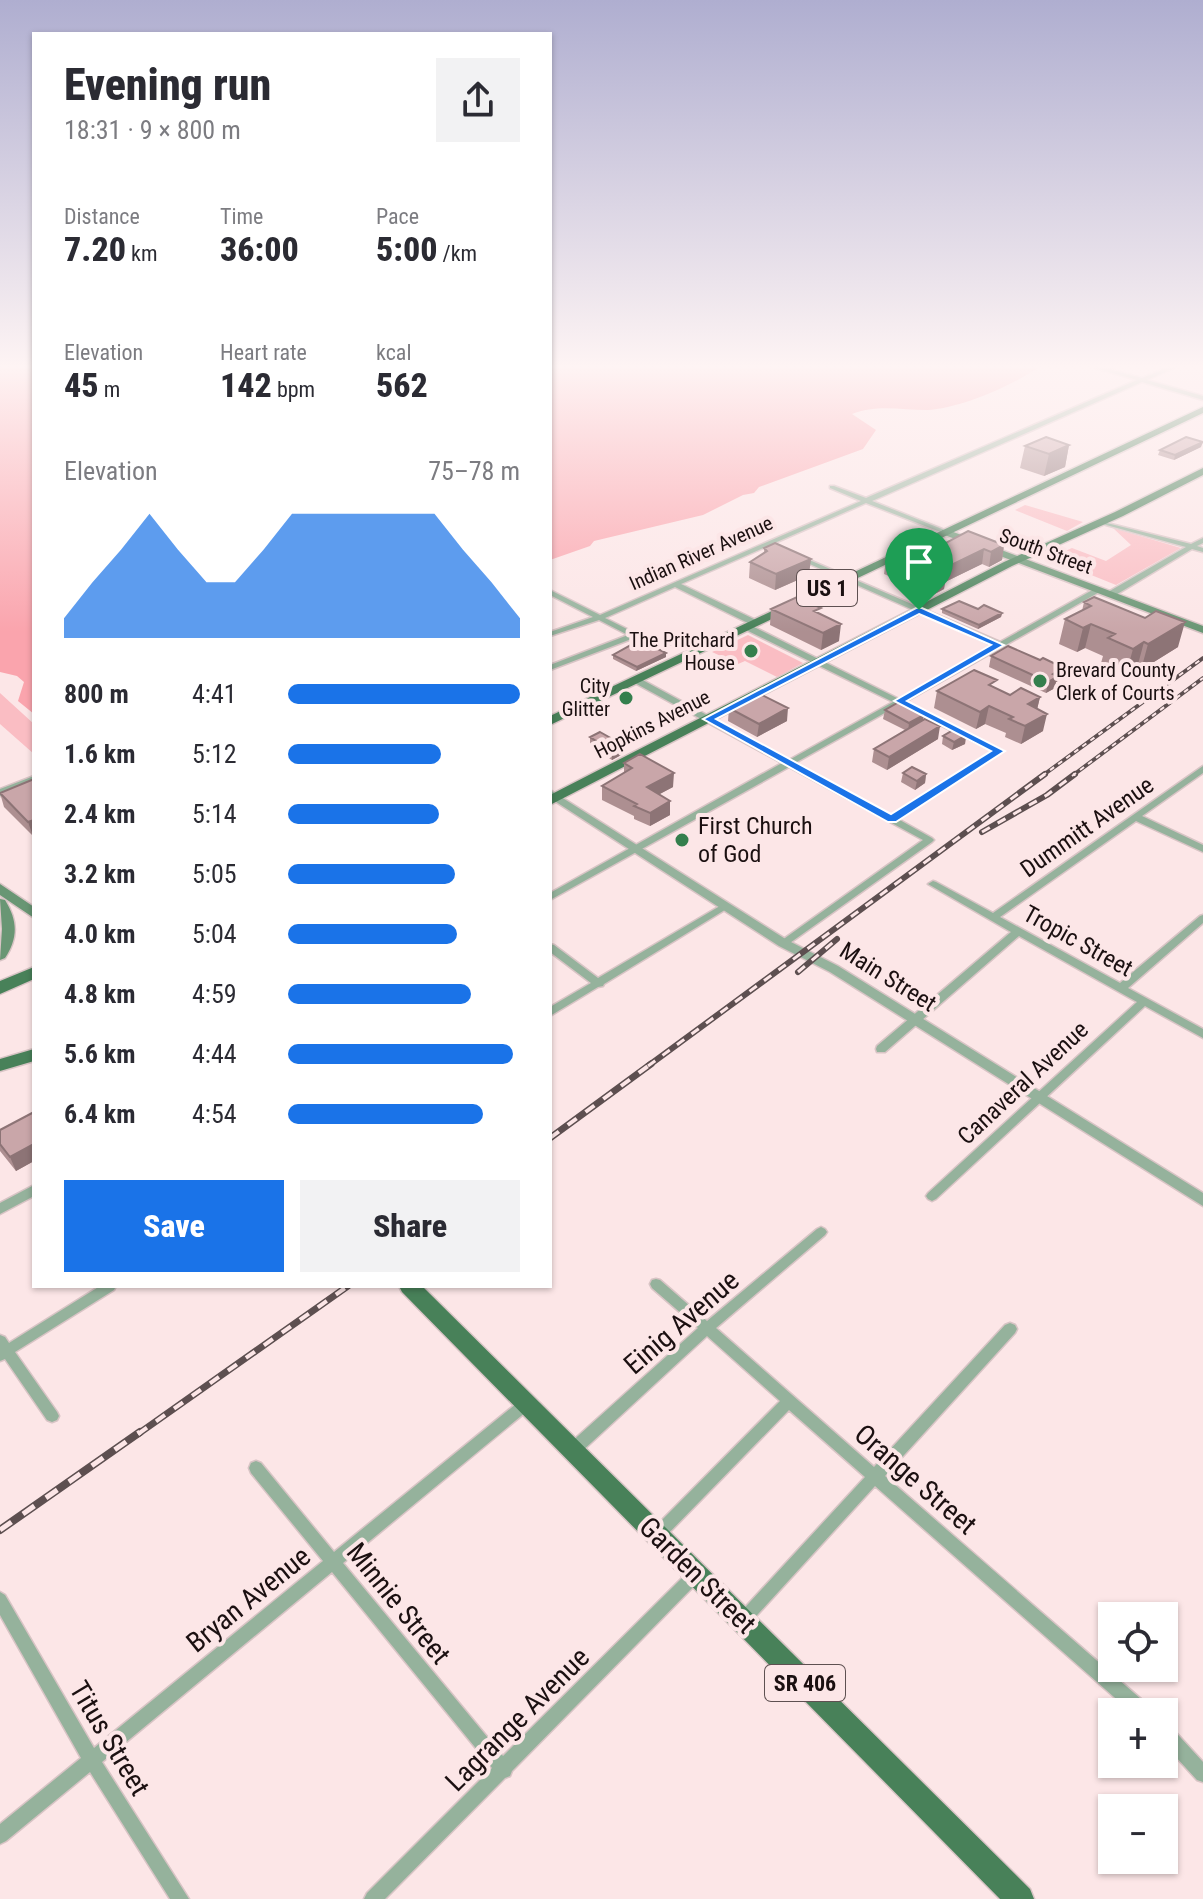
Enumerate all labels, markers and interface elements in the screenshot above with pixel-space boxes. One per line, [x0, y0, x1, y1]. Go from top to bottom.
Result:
button: share [436, 58, 520, 142]
text: Evening run [64, 59, 271, 111]
text: 18:31 · 9 × 800 m [64, 115, 241, 145]
text: Distance [64, 204, 140, 229]
text: Time [220, 204, 263, 229]
text: Pace [376, 204, 419, 229]
text: 7.20 [64, 229, 126, 269]
text: 36:00 [220, 229, 299, 269]
text: 5:00 [376, 229, 437, 269]
text: km [126, 241, 157, 266]
text: /km [437, 241, 477, 266]
text: Elevation [64, 340, 143, 365]
text: Heart rate [220, 340, 307, 365]
text: kcal [376, 340, 411, 365]
text: 45 [64, 365, 99, 405]
text: 142 [220, 365, 272, 405]
text: 562 [376, 365, 428, 405]
text: m [99, 377, 120, 402]
text: bpm [272, 377, 315, 402]
text: Elevation [64, 456, 158, 486]
text: 75–78 m [428, 456, 520, 486]
street label: Indian River Avenue [626, 511, 776, 595]
street label: South Street [996, 523, 1096, 579]
pin [885, 528, 953, 610]
icon: arrive [897, 540, 941, 584]
road number: US 1 [797, 570, 857, 606]
place label: The Pritchard House [629, 628, 735, 675]
marker: The Pritchard House [742, 642, 760, 660]
place label: Brevard County Clerk of Courts [1056, 658, 1175, 705]
marker: Brevard County Clerk of Courts [1031, 672, 1049, 690]
place label: City Glitter [562, 674, 610, 721]
text: 800 m [64, 679, 129, 709]
text: 4:41 [192, 679, 237, 709]
street label: Hopkins Avenue [590, 685, 714, 763]
marker: City Glitter [617, 689, 635, 707]
text: 1.6 km [64, 739, 136, 769]
text: 5:12 [192, 739, 237, 769]
street label: Dummitt Avenue [1015, 771, 1159, 883]
text: 2.4 km [64, 799, 136, 829]
text: 5:14 [192, 799, 237, 829]
place label: First Church of God [698, 812, 812, 868]
marker: First Church of God [673, 831, 691, 849]
text: 3.2 km [64, 859, 136, 889]
text: 5:05 [192, 859, 237, 889]
street label: Tropic Street [1018, 899, 1138, 983]
text: 4.0 km [64, 919, 136, 949]
text: 5:04 [192, 919, 237, 949]
street label: Main Street [835, 936, 941, 1018]
text: 4.8 km [64, 979, 136, 1009]
text: 4:59 [192, 979, 237, 1009]
street label: Canaveral Avenue [952, 1016, 1094, 1150]
text: 5.6 km [64, 1039, 136, 1069]
text: 4:44 [192, 1039, 237, 1069]
text: 6.4 km [64, 1099, 136, 1129]
text: 4:54 [192, 1099, 237, 1129]
button: Save [64, 1180, 284, 1272]
button: Share [300, 1180, 520, 1272]
street label: Einig Avenue [617, 1264, 745, 1381]
street label: Orange Street [848, 1417, 983, 1541]
street label: Garden Street [633, 1510, 763, 1640]
street label: Minnie Street [340, 1536, 457, 1671]
street label: Bryan Avenue [180, 1540, 317, 1659]
map controls [1098, 1602, 1178, 1874]
button: locate [1098, 1602, 1178, 1682]
street label: Lagrange Avenue [439, 1641, 596, 1798]
road number: SR 406 [765, 1665, 845, 1701]
street label: Titus Street [63, 1675, 157, 1801]
button: + [1098, 1698, 1178, 1778]
button: − [1098, 1794, 1178, 1874]

